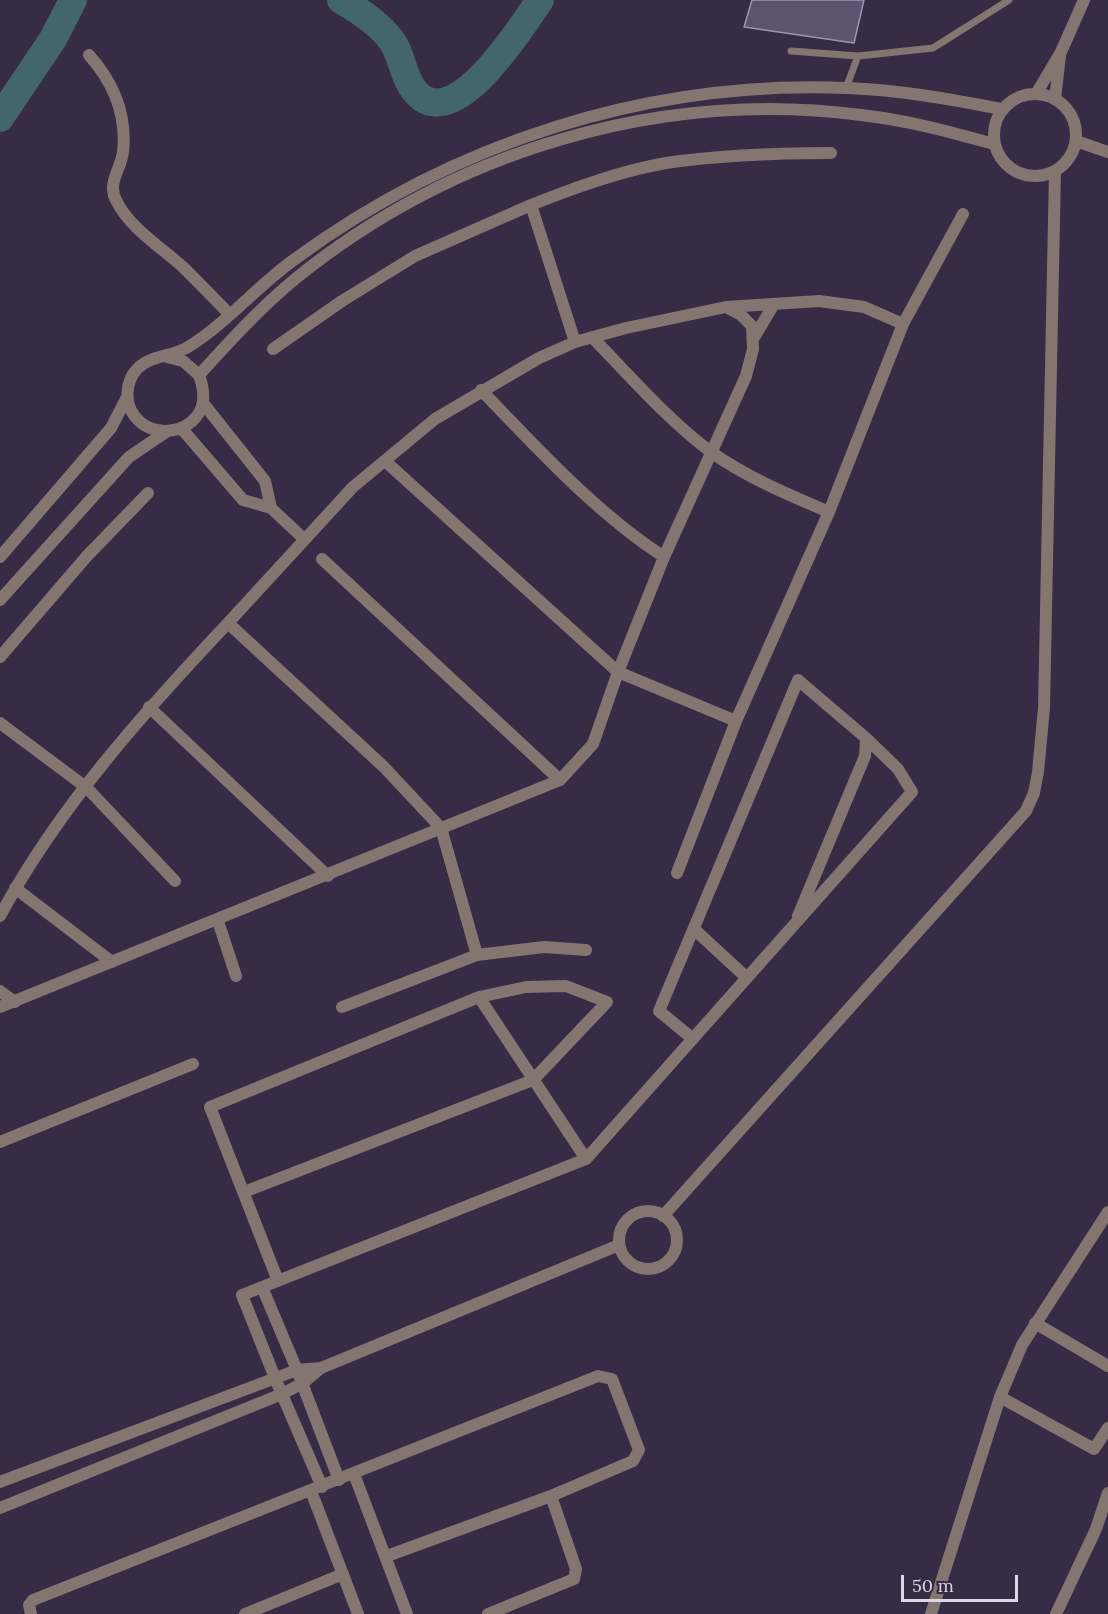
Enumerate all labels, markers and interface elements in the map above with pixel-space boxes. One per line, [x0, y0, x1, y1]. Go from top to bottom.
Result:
scale bar [904, 1563, 1021, 1601]
text: 50 m [912, 1574, 954, 1597]

